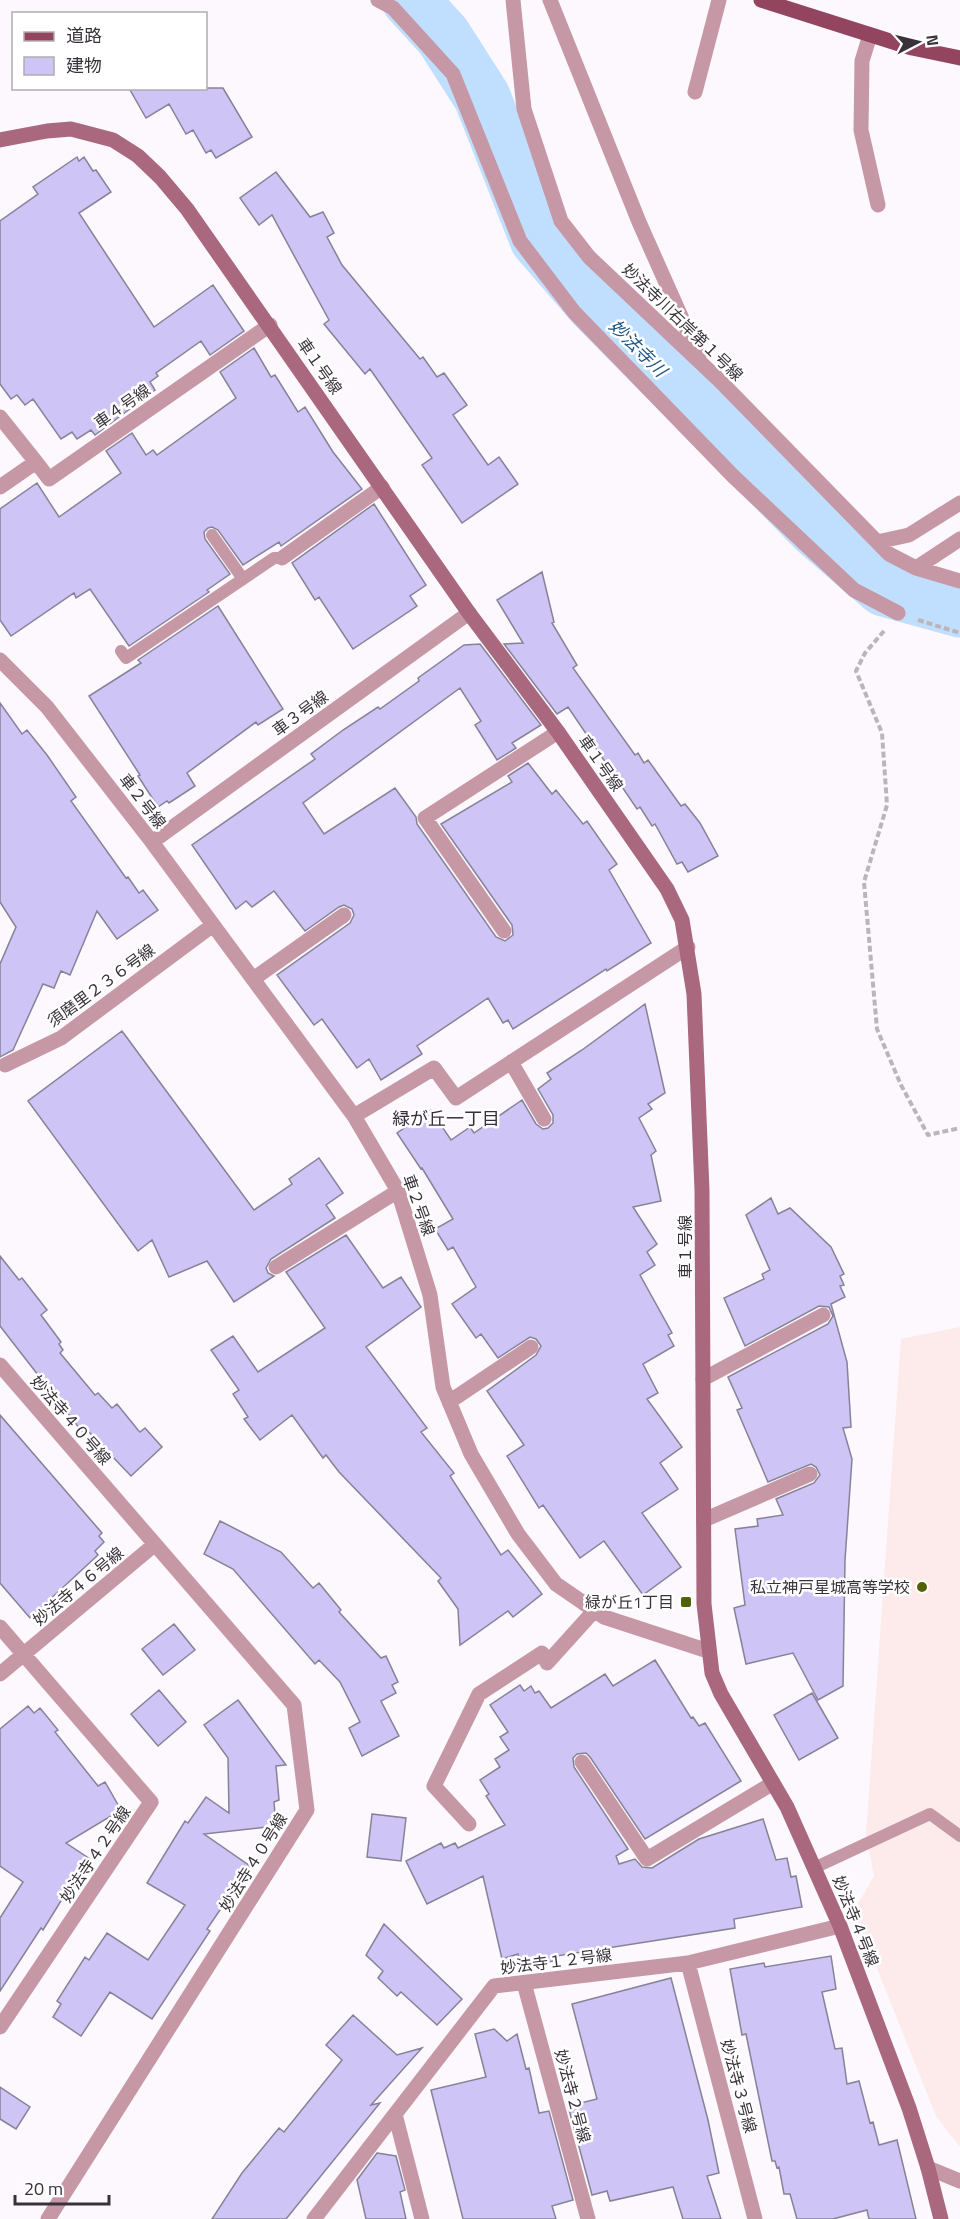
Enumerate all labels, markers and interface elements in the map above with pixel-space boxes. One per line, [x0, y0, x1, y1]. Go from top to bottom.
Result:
legend [12, 12, 207, 90]
north arrow [888, 12, 948, 72]
text: 道路 [66, 22, 102, 49]
text: N [920, 33, 945, 47]
text: 建物 [66, 52, 102, 79]
street label: 妙法寺川右岸第１号線 [619, 260, 747, 384]
water label: 妙法寺川 [605, 315, 671, 381]
street label: 車１号線 [292, 333, 348, 399]
street label: 車４号線 [89, 378, 155, 434]
street label: 車３号線 [267, 684, 333, 742]
street label: 車１号線 [573, 730, 629, 796]
street label: 車２号線 [114, 768, 172, 834]
street label: 須磨里２３６号線 [42, 938, 160, 1032]
district label: 緑が丘一丁目 [392, 1105, 500, 1132]
street label: 車２号線 [397, 1171, 441, 1239]
street label: 車１号線 [673, 1215, 697, 1279]
street label: 妙法寺４０号線 [25, 1370, 117, 1470]
street label: 妙法寺４６号線 [27, 1541, 129, 1631]
place label: 私立神戸星城高等学校 [750, 1575, 910, 1599]
marker: 私立神戸星城高等学校 [915, 1580, 929, 1594]
place label: 緑が丘1丁目 [585, 1590, 674, 1614]
marker: 緑が丘1丁目 [679, 1595, 693, 1609]
street label: 妙法寺４２号線 [54, 1801, 136, 1907]
street label: 妙法寺４０号線 [213, 1808, 293, 1916]
street label: 妙法寺４号線 [827, 1872, 885, 1970]
street label: 妙法寺１２号線 [499, 1942, 613, 1980]
street label: 妙法寺３号線 [715, 2037, 763, 2135]
street label: 妙法寺２号線 [549, 2047, 597, 2145]
scale bar [15, 2168, 110, 2206]
text: 20 m [24, 2175, 63, 2202]

